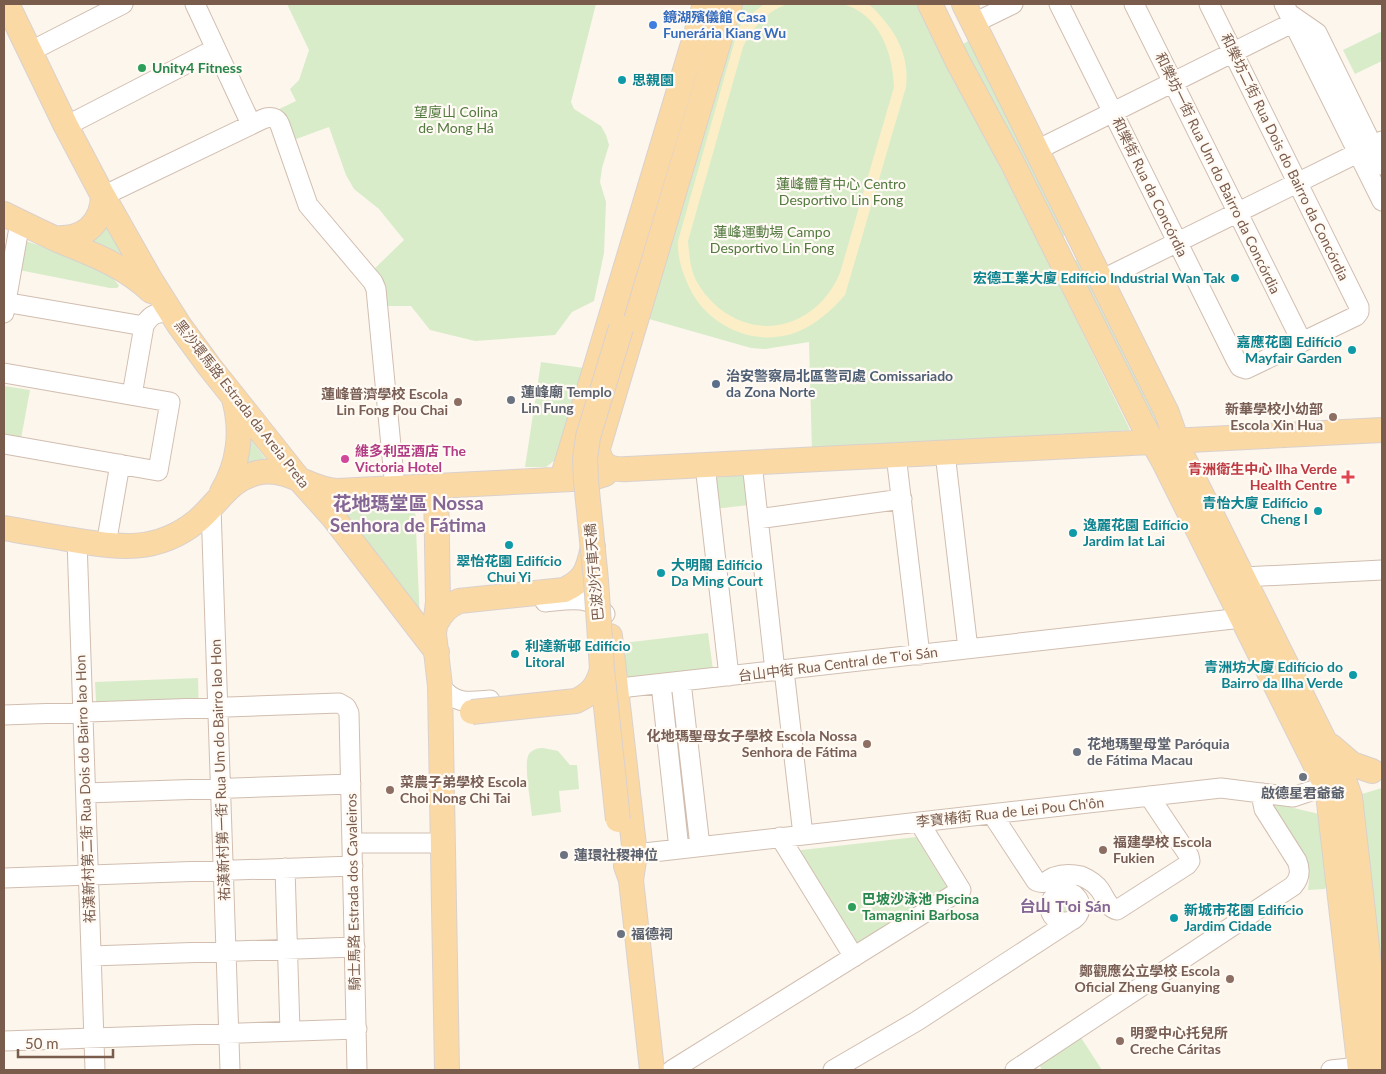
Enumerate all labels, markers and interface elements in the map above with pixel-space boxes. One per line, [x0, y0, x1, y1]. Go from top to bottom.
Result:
place label: 鏡湖殯儀館 Casa Funerária Kiang Wu [663, 8, 786, 41]
marker: 鏡湖殯儀館 Casa Funerária Kiang Wu [647, 19, 659, 31]
street label: 和樂坊二街 Rua Dois do Bairro da Concórdia [1218, 30, 1353, 283]
street label: 和樂坊一街 Rua Um do Bairro da Concórdia [1152, 49, 1285, 296]
place label: Unity4 Fitness [152, 59, 242, 76]
marker: Unity4 Fitness [136, 62, 148, 74]
place label: 思親園 [632, 71, 674, 88]
marker: 思親園 [616, 74, 628, 86]
park label: 望廈山 Colina de Mong Há [414, 103, 498, 136]
street label: 和樂街 Rua da Concórdia [1109, 114, 1192, 259]
park label: 蓮峰體育中心 Centro Desportivo Lin Fong [776, 175, 906, 208]
park label: 蓮峰運動場 Campo Desportivo Lin Fong [710, 223, 834, 256]
place label: 宏德工業大廈 Edifício Industrial Wan Tak [973, 269, 1226, 286]
marker: 宏德工業大廈 Edifício Industrial Wan Tak [1229, 272, 1241, 284]
street label: 黑沙環馬路 Estrada da Areia Preta [171, 316, 313, 491]
place label: 嘉應花園 Edifício Mayfair Garden [1237, 333, 1342, 366]
marker: 嘉應花園 Edifício Mayfair Garden [1346, 344, 1358, 356]
place label: 治安警察局北區警司處 Comissariado da Zona Norte [726, 367, 953, 400]
marker: 治安警察局北區警司處 Comissariado da Zona Norte [710, 378, 722, 390]
place label: 蓮峰廟 Templo Lin Fung [521, 383, 612, 416]
place label: 蓮峰普濟學校 Escola Lin Fong Pou Chai [321, 385, 448, 418]
marker: 蓮峰廟 Templo Lin Fung [505, 394, 517, 406]
marker: 蓮峰普濟學校 Escola Lin Fong Pou Chai [452, 396, 464, 408]
place label: 新華學校小幼部 Escola Xin Hua [1225, 400, 1323, 433]
marker: 新華學校小幼部 Escola Xin Hua [1327, 411, 1339, 423]
place label: 維多利亞酒店 The Victoria Hotel [354, 442, 467, 475]
marker: 維多利亞酒店 The Victoria Hotel [339, 453, 351, 465]
place label: 青洲衛生中心 llha Verde Health Centre [1188, 460, 1338, 493]
marker: 青洲衛生中心 llha Verde Health Centre [1341, 470, 1355, 484]
district label: 花地瑪堂區 Nossa Senhora de Fátima [330, 491, 486, 536]
place label: 青怡大廈 Edifício Cheng I [1203, 494, 1308, 527]
marker: 青怡大廈 Edifício Cheng I [1312, 505, 1324, 517]
place label: 逸麗花園 Edifício Jardim Iat Lai [1083, 516, 1188, 549]
street label: 巴波沙行車天橋 [581, 522, 606, 622]
marker: 逸麗花園 Edifício Jardim Iat Lai [1067, 527, 1079, 539]
marker: 翠怡花園 Edifício Chui Yi [503, 539, 515, 551]
place label: 翠怡花園 Edifício Chui Yi [456, 552, 562, 585]
place label: 大明閣 Edifício Da Ming Court [671, 556, 764, 589]
marker: 大明閣 Edifício Da Ming Court [655, 567, 667, 579]
place label: 利達新邨 Edifício Litoral [525, 637, 630, 670]
street label: 祐漢新村第一街 Rua Um do Bairro Iao Hon [206, 639, 233, 901]
street label: 台山中街 Rua Central de T'oi Sán [737, 643, 939, 684]
marker: 利達新邨 Edifício Litoral [509, 648, 521, 660]
street label: 祐漢新村第二街 Rua Dois do Bairro Iao Hon [71, 655, 98, 923]
place label: 青洲坊大廈 Edifício do Bairro da Ilha Verde [1204, 658, 1344, 691]
marker: 青洲坊大廈 Edifício do Bairro da Ilha Verde [1347, 669, 1359, 681]
place label: 化地瑪聖母女子學校 Escola Nossa Senhora de Fátima [647, 727, 857, 760]
place label: 花地瑪聖母堂 Paróquia de Fátima Macau [1087, 735, 1230, 768]
marker: 化地瑪聖母女子學校 Escola Nossa Senhora de Fátima [861, 738, 873, 750]
marker: 花地瑪聖母堂 Paróquia de Fátima Macau [1071, 746, 1083, 758]
marker: 啟德星君爺爺 [1297, 771, 1309, 783]
place label: 菜農子弟學校 Escola Choi Nong Chi Tai [400, 773, 527, 806]
marker: 菜農子弟學校 Escola Choi Nong Chi Tai [384, 784, 396, 796]
place label: 啟德星君爺爺 [1261, 784, 1345, 801]
street label: 騎士馬路 Estrada dos Cavaleiros [342, 793, 363, 991]
street label: 李寶椿街 Rua de Lei Pou Ch'ôn [915, 793, 1105, 830]
place label: 福建學校 Escola Fukien [1113, 833, 1212, 866]
marker: 福建學校 Escola Fukien [1097, 844, 1109, 856]
place label: 蓮環社稷神位 [574, 846, 658, 863]
marker: 蓮環社稷神位 [558, 849, 570, 861]
place label: 巴坡沙泳池 Piscina Tamagnini Barbosa [862, 890, 979, 923]
district label: 台山 T'oi Sán [1019, 896, 1111, 915]
marker: 巴坡沙泳池 Piscina Tamagnini Barbosa [846, 901, 858, 913]
place label: 新城市花園 Edifício Jardim Cidade [1184, 901, 1303, 934]
marker: 新城市花園 Edifício Jardim Cidade [1168, 912, 1180, 924]
place label: 福德祠 [631, 925, 673, 942]
marker: 福德祠 [615, 928, 627, 940]
place label: 鄭觀應公立學校 Escola Oficial Zheng Guanying [1075, 962, 1221, 995]
marker: 鄭觀應公立學校 Escola Oficial Zheng Guanying [1224, 973, 1236, 985]
place label: 明愛中心托兒所 Creche Cáritas [1130, 1024, 1228, 1057]
scale bar [18, 1026, 112, 1058]
text: 50 m [25, 1034, 59, 1052]
marker: 明愛中心托兒所 Creche Cáritas [1114, 1035, 1126, 1047]

